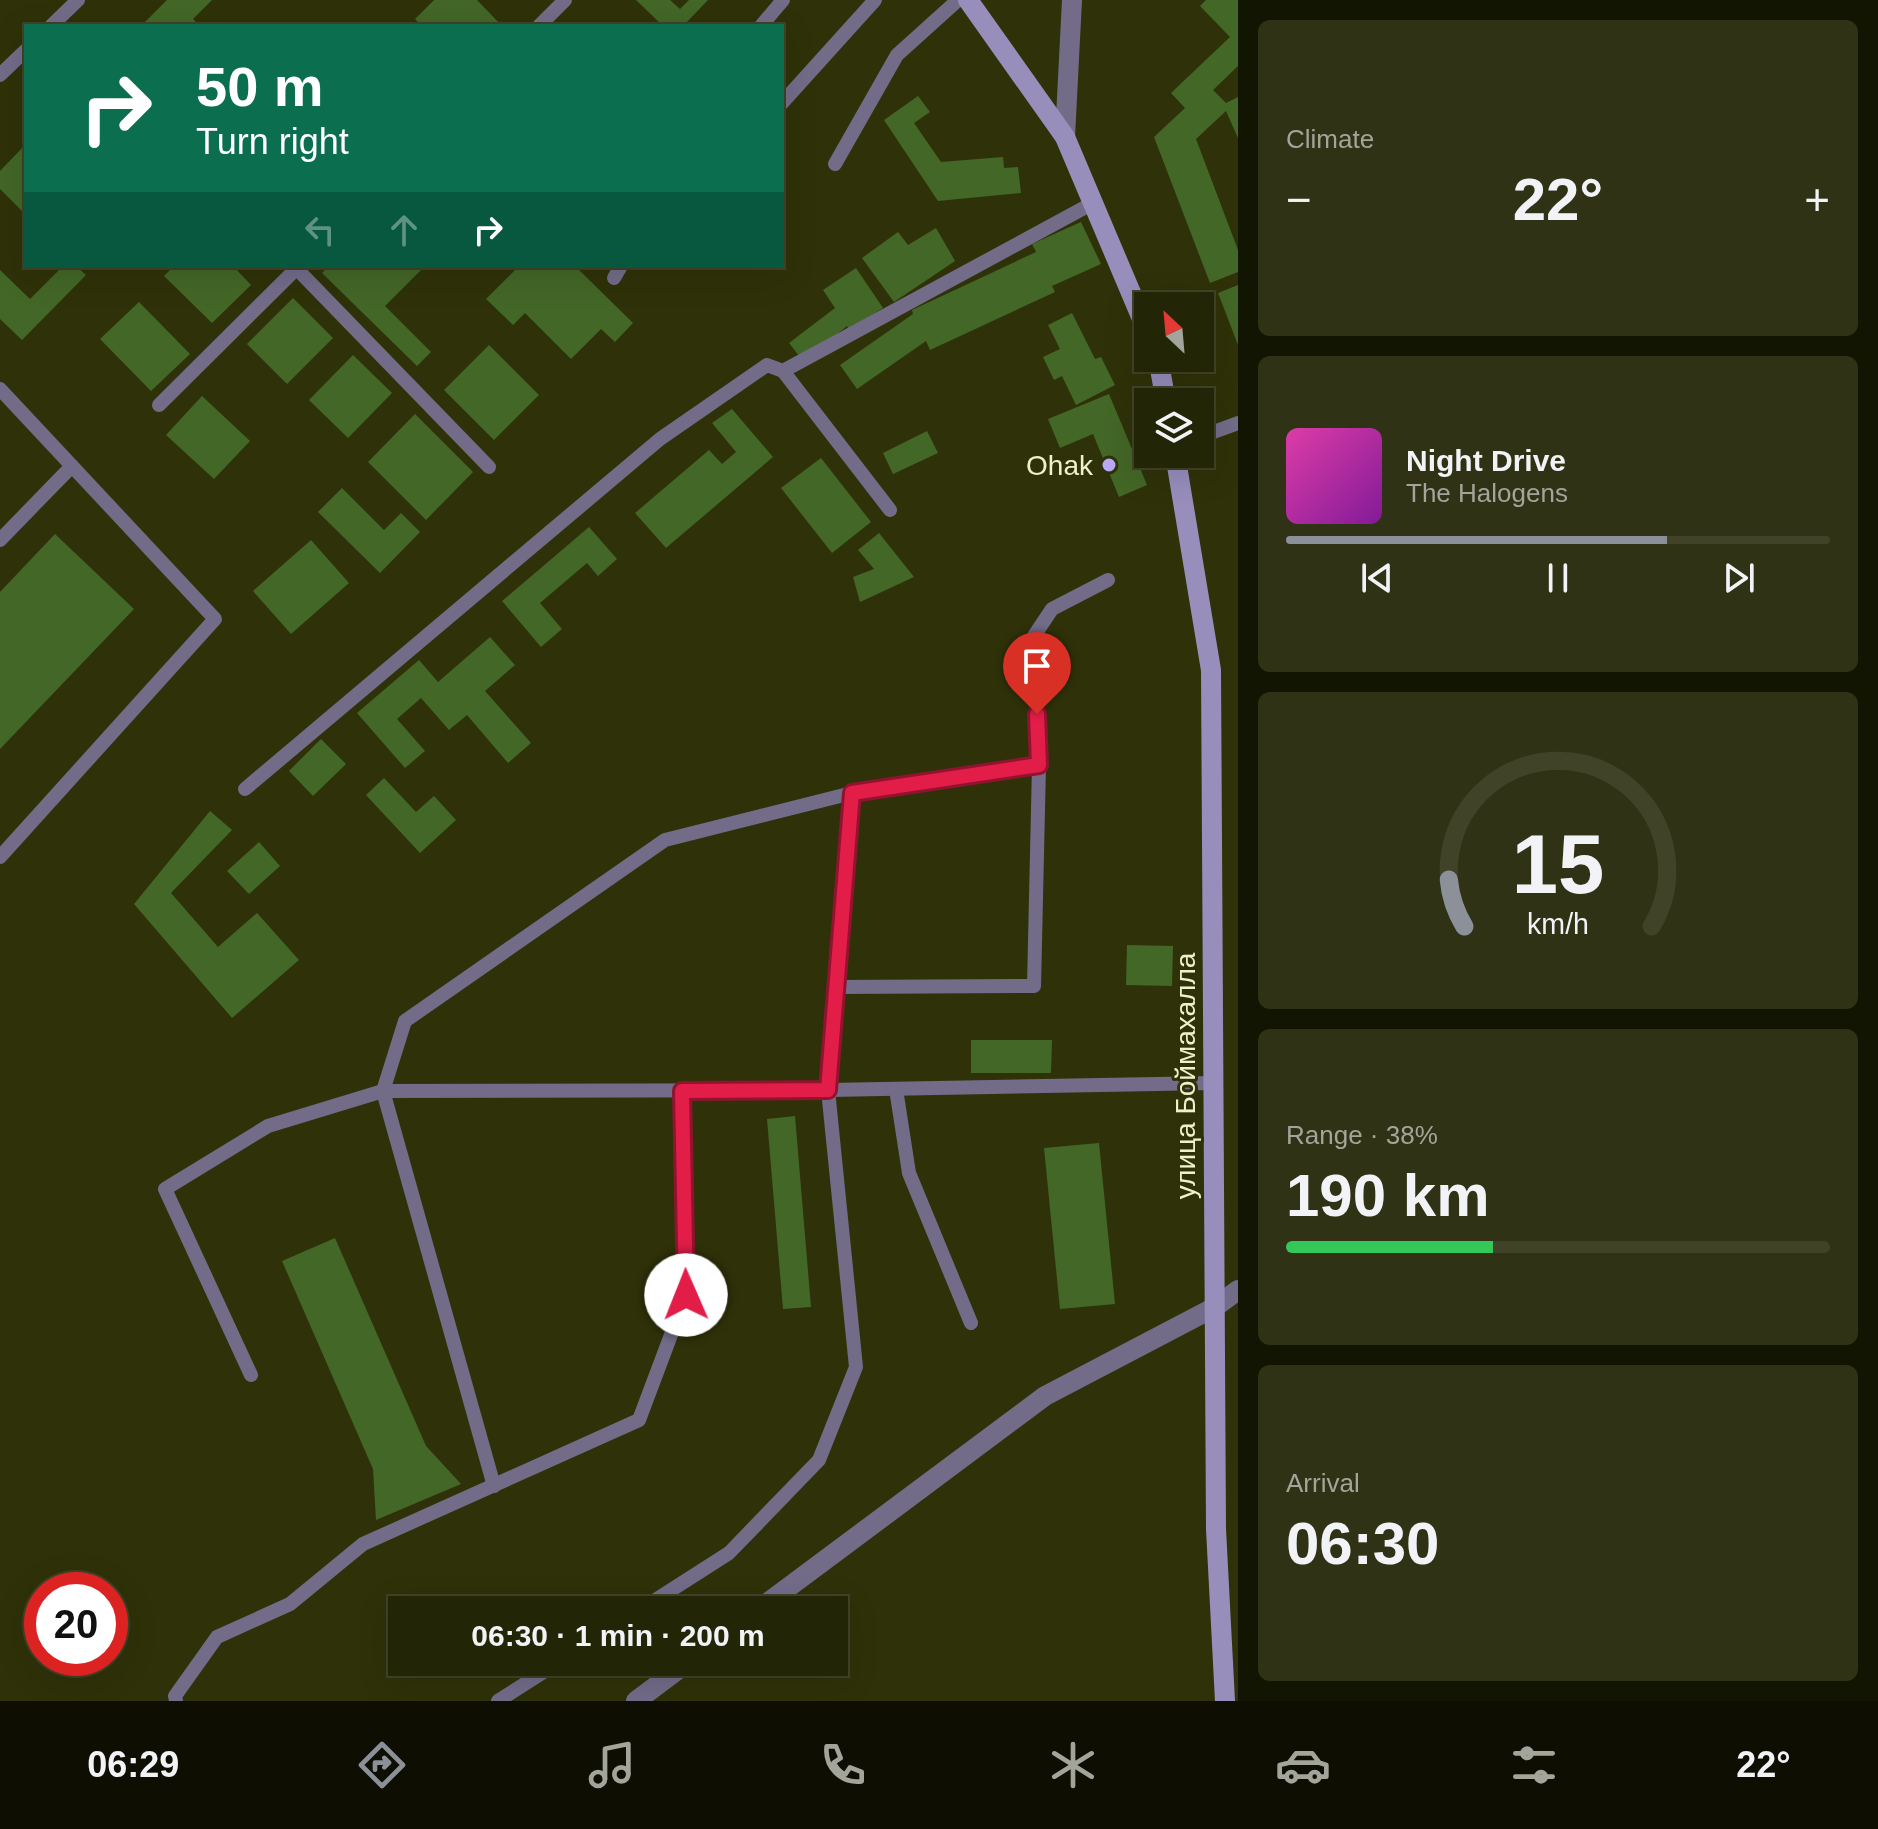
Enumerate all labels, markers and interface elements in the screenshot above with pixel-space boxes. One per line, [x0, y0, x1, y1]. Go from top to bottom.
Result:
text: 50 m [196, 55, 324, 118]
icon: right [64, 56, 168, 160]
text: Turn right [196, 121, 349, 162]
text: Climate [1286, 124, 1374, 154]
text: 22° [1513, 166, 1603, 233]
text: − [1286, 175, 1312, 224]
text: + [1804, 175, 1830, 224]
icon: left [298, 208, 342, 252]
icon: ahead [382, 208, 426, 252]
icon: right [466, 208, 510, 252]
north arrow [1134, 292, 1214, 372]
map controls [1134, 292, 1214, 468]
button: layers [1134, 388, 1214, 468]
text: Night Drive [1406, 444, 1566, 477]
place label: Ohak [1026, 450, 1094, 481]
marker: Ohak [1100, 456, 1118, 474]
text: The Halogens [1406, 478, 1568, 508]
icon: previous [1355, 556, 1399, 600]
icon: pause [1536, 556, 1580, 600]
icon: next [1717, 556, 1761, 600]
pin [1003, 632, 1071, 714]
icon: arrive [1015, 644, 1059, 688]
text: 15 [1512, 817, 1604, 910]
text: km/h [1527, 908, 1589, 940]
street label: улица Боймахалла [1170, 952, 1201, 1199]
text: Range · 38% [1286, 1120, 1438, 1150]
text: 190 km [1286, 1162, 1490, 1229]
position arrow [644, 1253, 728, 1337]
text: Arrival [1286, 1468, 1360, 1498]
text: 06:30 [1286, 1510, 1439, 1577]
speed limit sign: 20 [24, 1572, 128, 1676]
text: 06:30 · 1 min · 200 m [471, 1619, 765, 1652]
icon: directions [354, 1737, 410, 1793]
icon: music [584, 1737, 640, 1793]
icon: phone [815, 1737, 871, 1793]
icon: climate [1045, 1737, 1101, 1793]
icon: car [1275, 1737, 1331, 1793]
icon: filters [1506, 1737, 1562, 1793]
text: 06:29 [87, 1744, 179, 1785]
text: 22° [1736, 1744, 1791, 1785]

